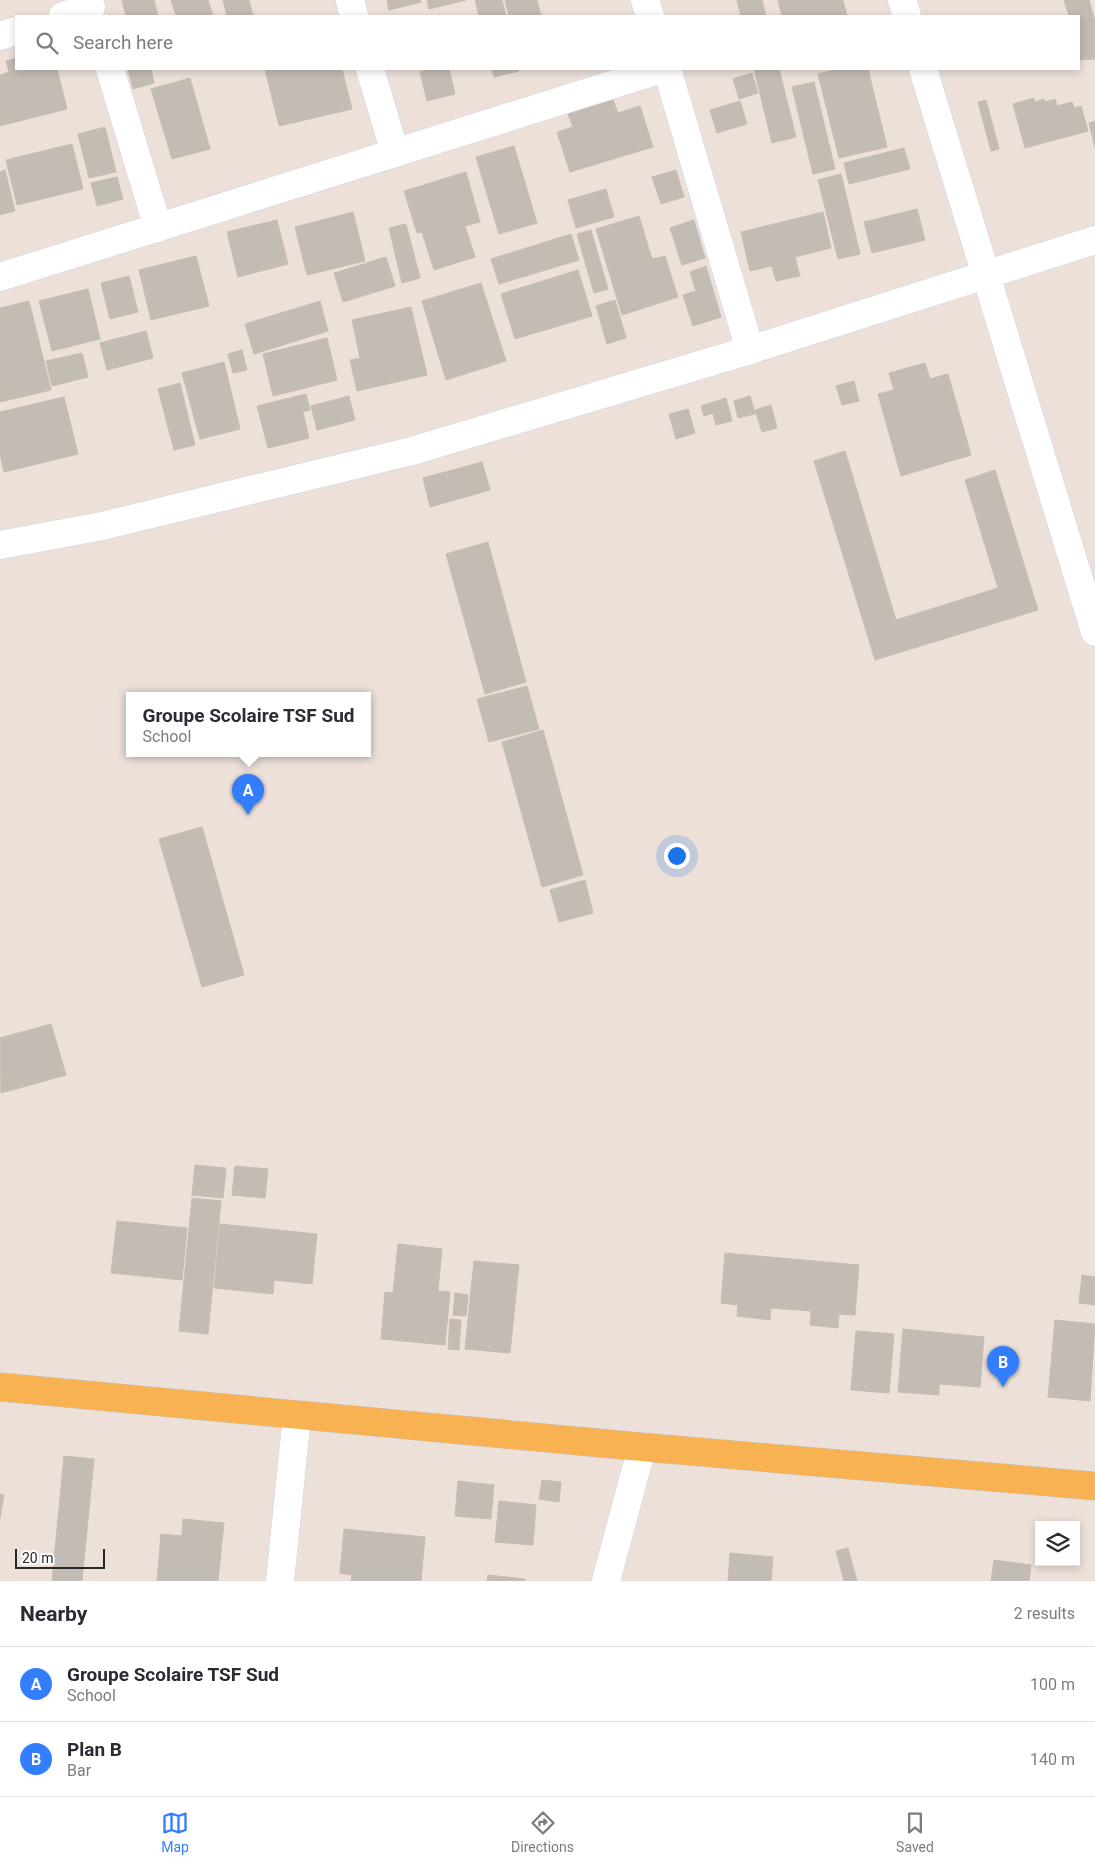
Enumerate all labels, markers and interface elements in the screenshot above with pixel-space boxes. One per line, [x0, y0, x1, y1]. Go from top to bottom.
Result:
search box [15, 15, 1080, 70]
icon: search [33, 29, 61, 57]
text: Search here [73, 31, 173, 54]
popup [126, 692, 371, 757]
text: Groupe Scolaire TSF Sud [143, 704, 354, 727]
text: School [143, 727, 191, 746]
pin: A [232, 774, 264, 815]
your location [664, 843, 690, 869]
pin: B [987, 1346, 1019, 1387]
map controls [1035, 1521, 1080, 1566]
button: layers [1035, 1521, 1080, 1566]
scale bar [15, 1546, 105, 1569]
text: 20 m [22, 1550, 54, 1566]
text: Nearby [20, 1602, 87, 1626]
text: 2 results [1014, 1604, 1075, 1623]
text: Groupe Scolaire TSF Sud [67, 1663, 279, 1686]
text: A [31, 1675, 41, 1694]
text: 100 m [1030, 1675, 1075, 1694]
text: School [67, 1686, 116, 1705]
text: Plan B [67, 1738, 122, 1761]
text: B [31, 1750, 41, 1769]
text: 140 m [1030, 1750, 1075, 1769]
text: Bar [67, 1761, 91, 1780]
tab: Map [161, 1809, 189, 1855]
tab: Directions [511, 1809, 574, 1855]
tab: Saved [896, 1809, 934, 1855]

